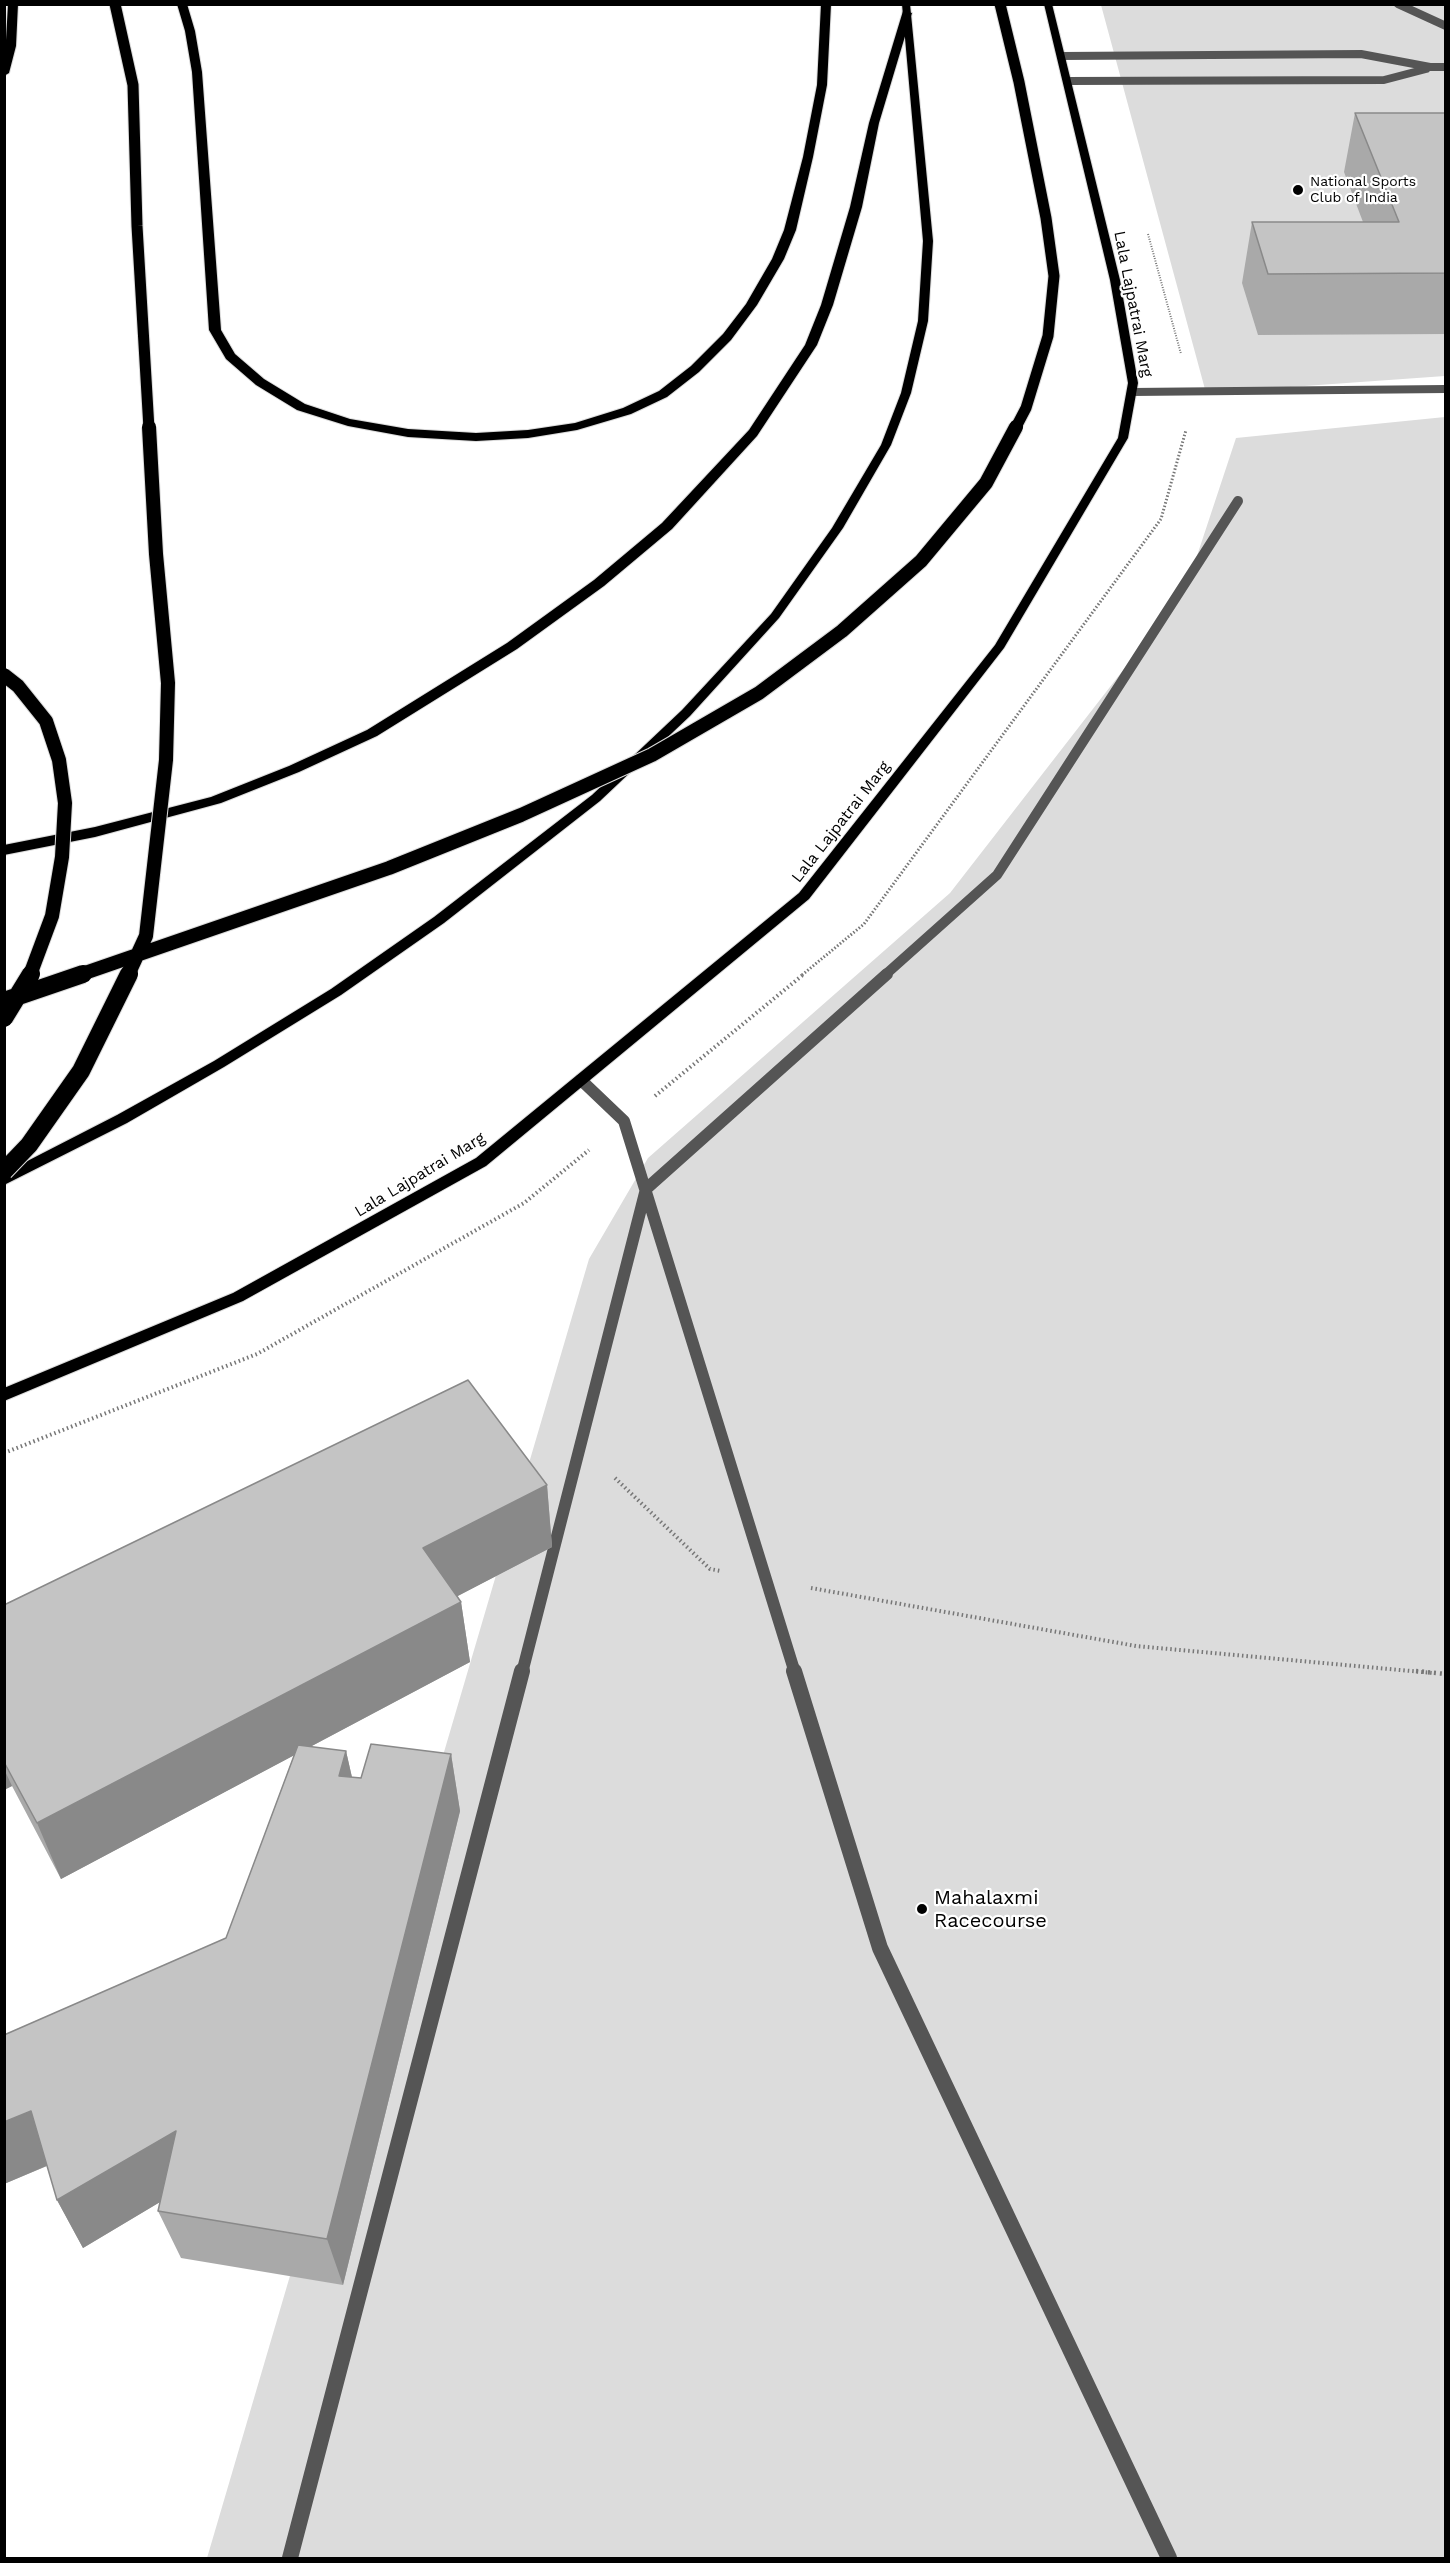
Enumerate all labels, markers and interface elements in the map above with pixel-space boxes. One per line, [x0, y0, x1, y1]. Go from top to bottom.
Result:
place label: National Sports Club of India [1310, 174, 1416, 206]
marker: National Sports Club of India [1291, 183, 1305, 197]
street label: Lala Lajpatrai Marg [1109, 229, 1157, 379]
street label: Lala Lajpatrai Marg [788, 757, 894, 887]
street label: Lala Lajpatrai Marg [351, 1128, 489, 1222]
place label: Mahalaxmi Racecourse [934, 1886, 1047, 1933]
marker: Mahalaxmi Racecourse [915, 1902, 929, 1916]

